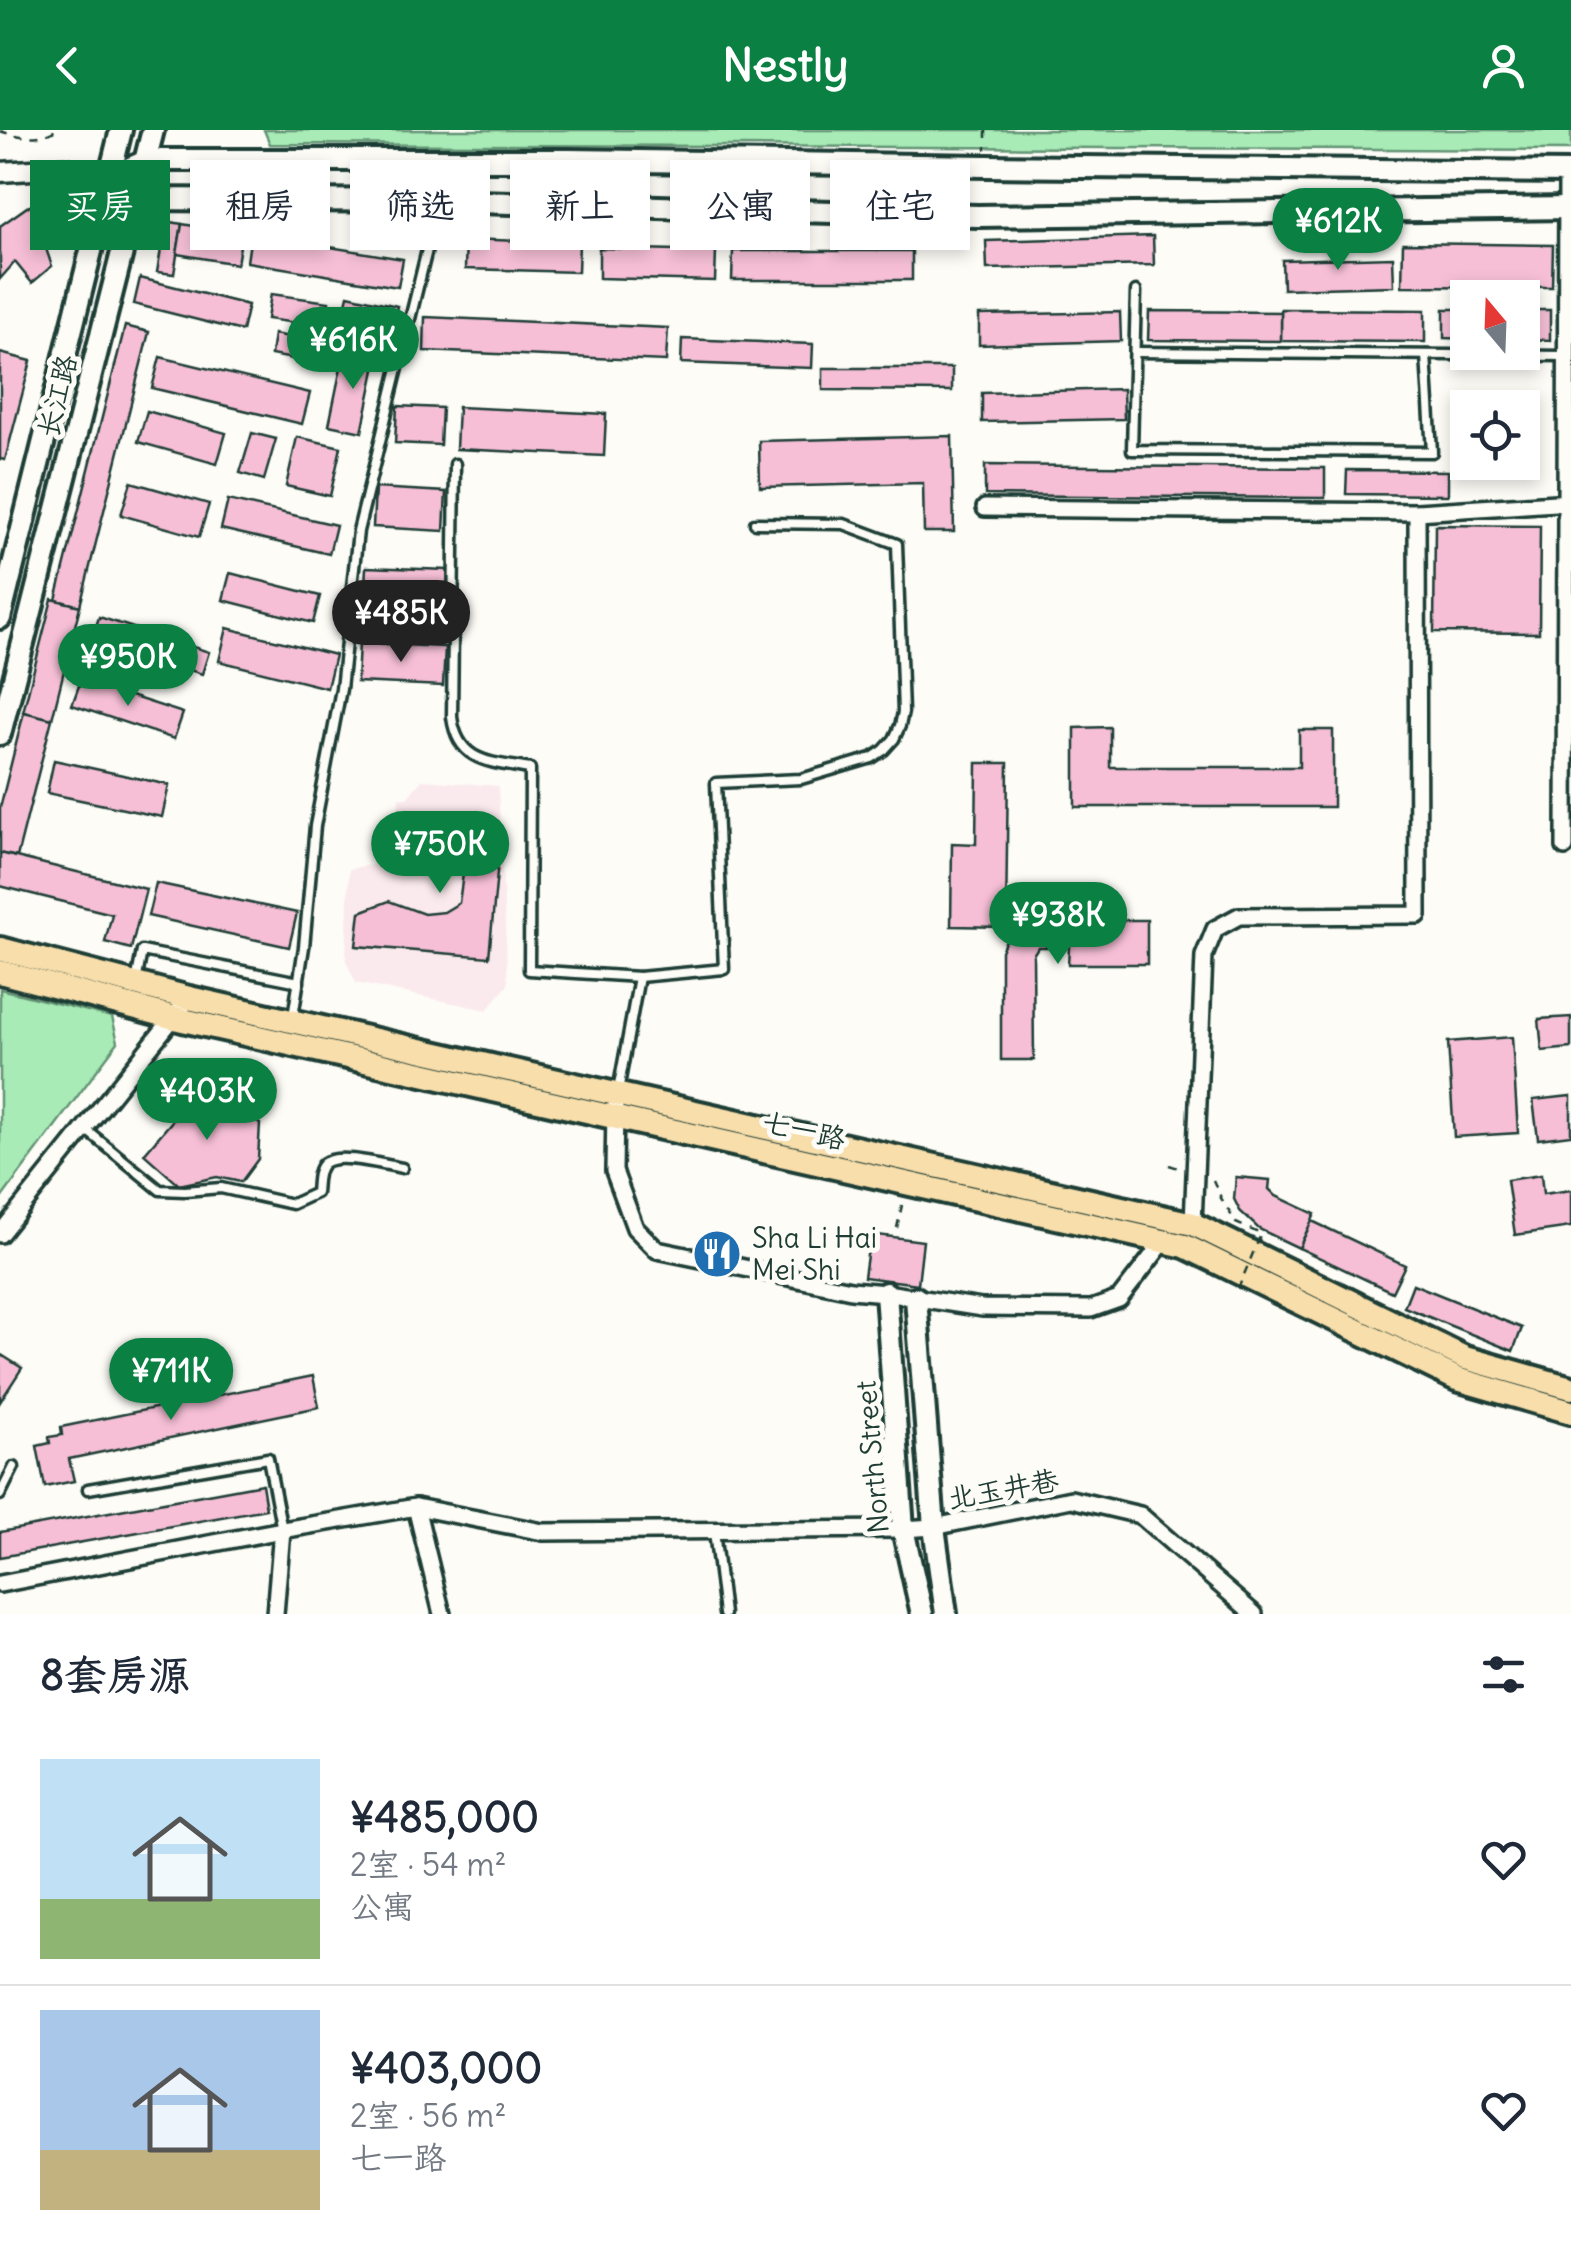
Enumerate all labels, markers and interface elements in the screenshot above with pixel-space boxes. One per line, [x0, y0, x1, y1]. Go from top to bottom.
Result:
text: Nestly [722, 37, 849, 93]
icon: back [40, 38, 95, 93]
icon: person [1476, 38, 1531, 93]
chip: 买房 [30, 160, 170, 250]
chip: 租房 [190, 160, 330, 250]
chip: 筛选 [350, 160, 490, 250]
chip: 新上 [510, 160, 650, 250]
chip: 公寓 [670, 160, 810, 250]
chip: 住宅 [830, 160, 970, 250]
pin: ¥612K [1268, 188, 1408, 273]
text: ¥612K [1294, 200, 1382, 241]
north arrow [1450, 280, 1540, 370]
map controls [1450, 280, 1540, 480]
pin: ¥616K [283, 307, 423, 392]
text: ¥616K [309, 319, 397, 360]
street label: 长江路 [29, 351, 85, 441]
button: locate [1450, 390, 1540, 480]
pin: ¥485K [331, 580, 471, 665]
text: ¥485K [354, 592, 448, 633]
pin: ¥950K [58, 624, 198, 709]
text: ¥950K [80, 636, 176, 677]
pin: ¥750K [370, 811, 510, 896]
text: ¥750K [393, 823, 487, 864]
pin: ¥938K [988, 882, 1128, 967]
text: ¥938K [1011, 894, 1105, 935]
pin: ¥403K [137, 1058, 277, 1143]
text: ¥403K [159, 1070, 255, 1111]
street label: 七一路 [759, 1103, 849, 1157]
place label: Sha Li Hai Mei Shi [752, 1220, 877, 1288]
restaurant icon: Sha Li Hai Mei Shi [691, 1228, 743, 1280]
pin: ¥711K [101, 1338, 241, 1423]
text: ¥711K [131, 1350, 211, 1391]
street label: North Street [847, 1379, 897, 1535]
street label: 北玉井巷 [945, 1461, 1062, 1516]
icon: filters [1476, 1647, 1531, 1702]
text: 8套房源 [40, 1649, 190, 1701]
text: ¥485,000 [350, 1791, 539, 1843]
icon: home [120, 1799, 240, 1919]
icon: heart [1476, 1832, 1531, 1887]
text: 2室 · 54 m² [350, 1844, 506, 1885]
text: 公寓 [350, 1886, 414, 1927]
text: ¥403,000 [350, 2042, 542, 2094]
icon: home [120, 2050, 240, 2170]
icon: heart [1476, 2083, 1531, 2138]
text: 2室 · 56 m² [350, 2095, 506, 2136]
text: 七一路 [350, 2137, 446, 2178]

